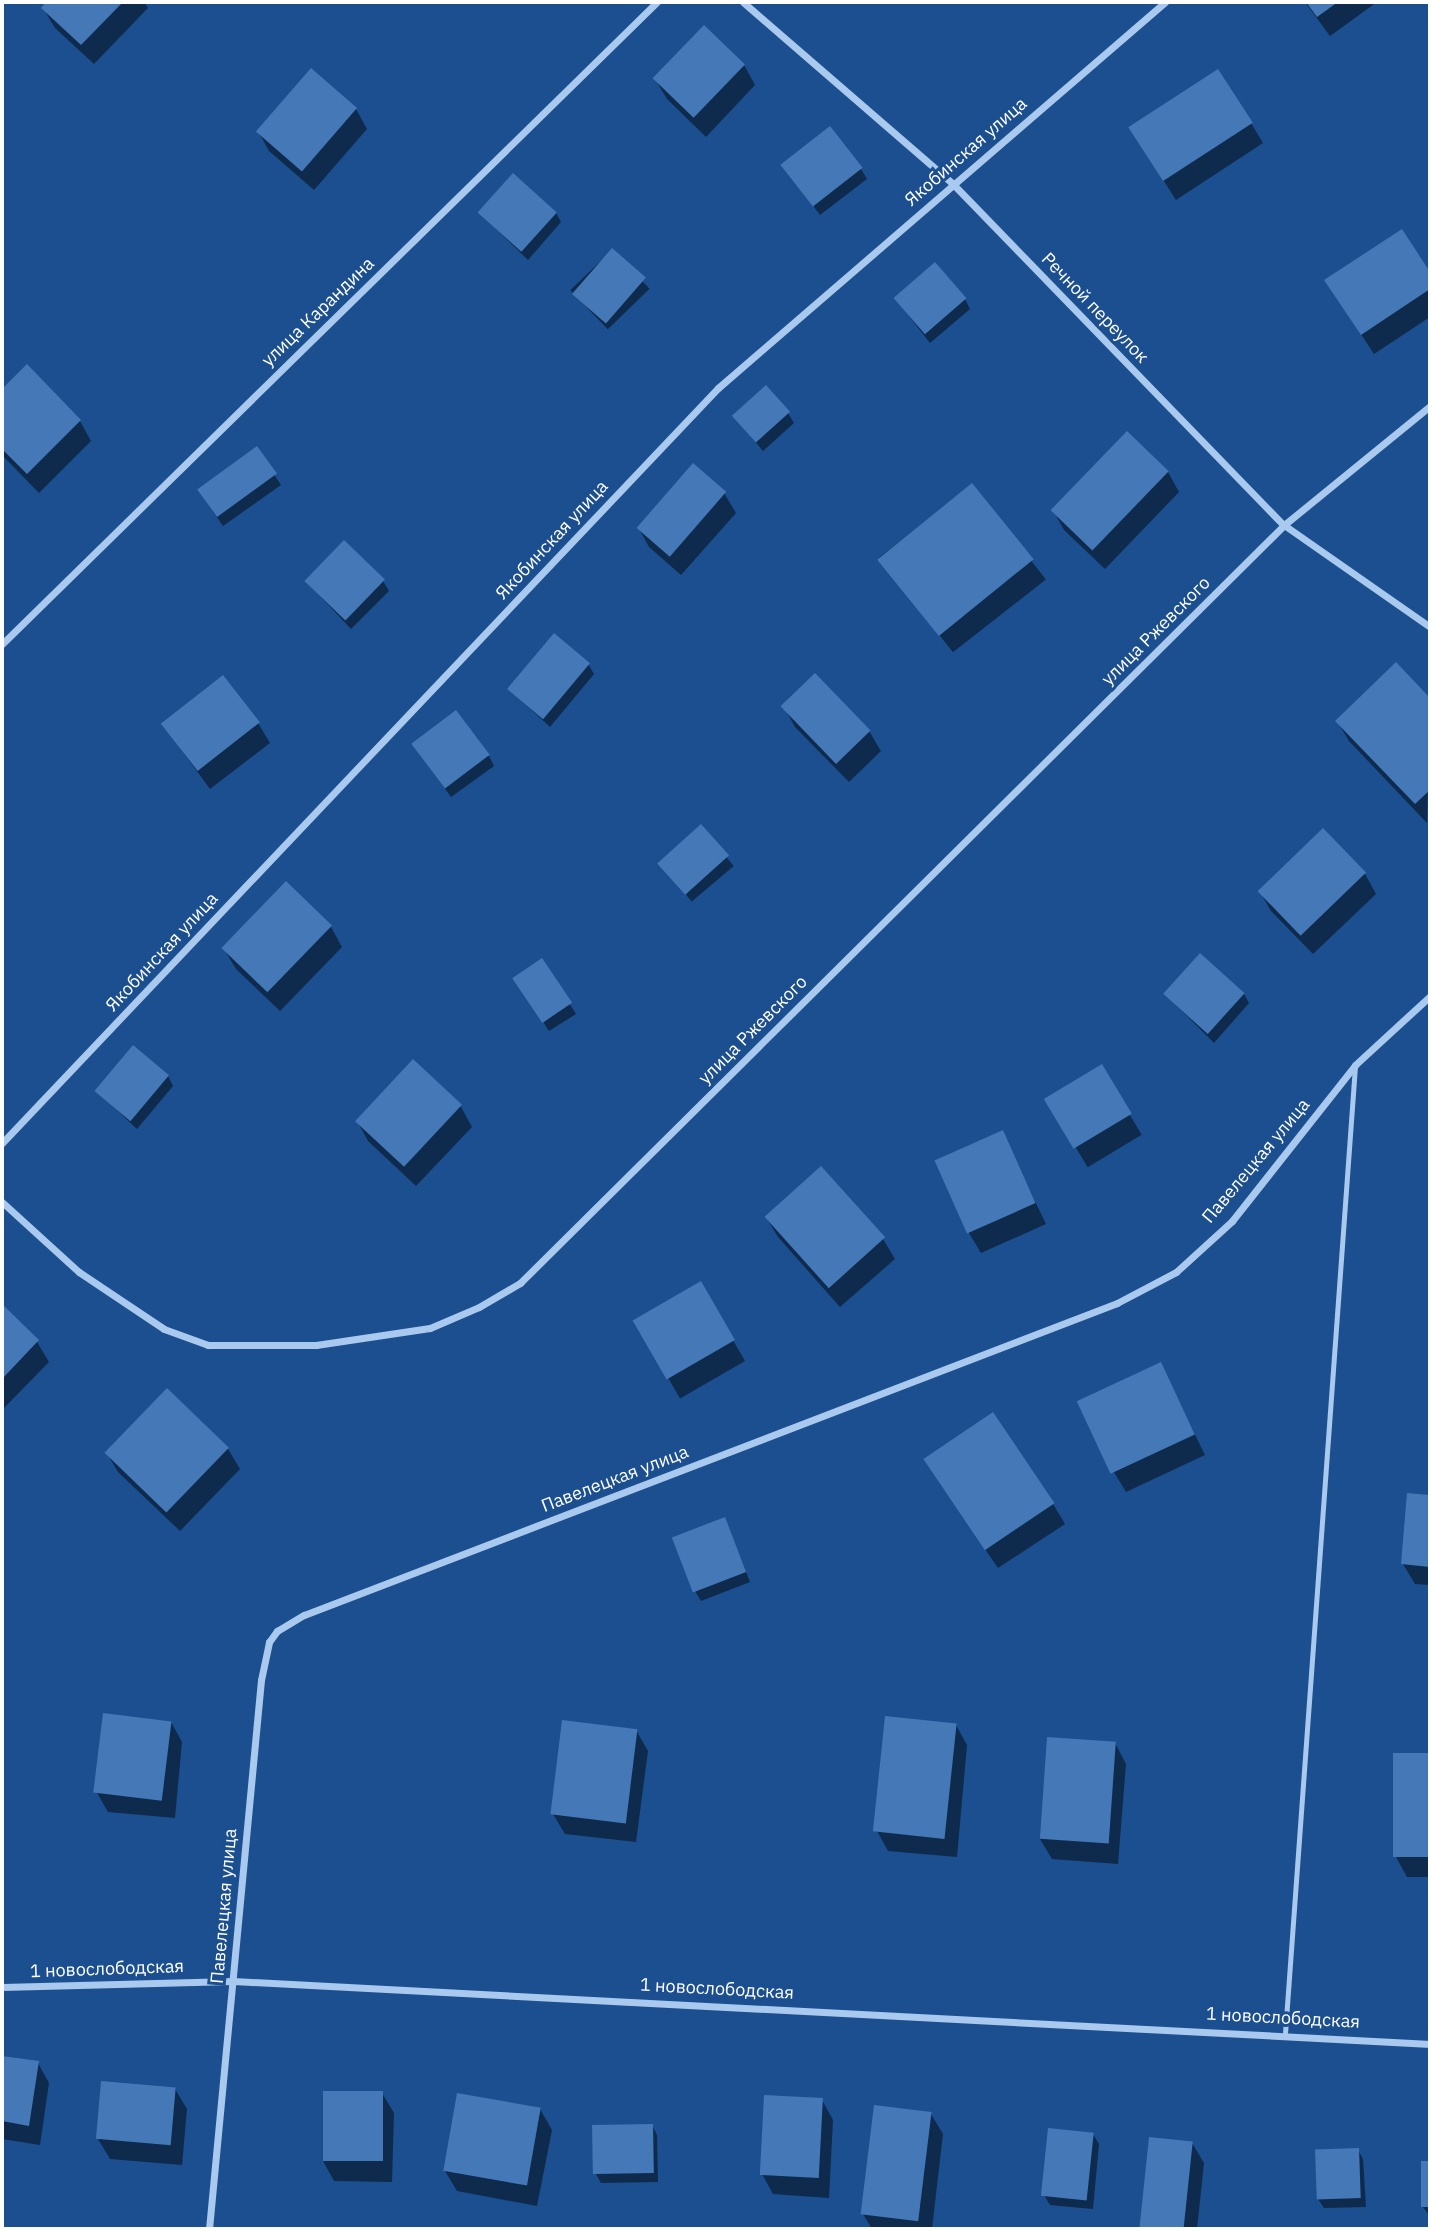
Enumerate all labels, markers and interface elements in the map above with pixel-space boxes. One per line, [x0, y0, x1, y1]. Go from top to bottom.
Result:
street label: Якобинская улица [901, 93, 1031, 211]
street label: Речной переулок [1037, 248, 1153, 368]
street label: улица Карандина [257, 253, 379, 371]
street label: Якобинская улица [491, 476, 613, 604]
street label: улица Ржевского [1097, 572, 1215, 690]
street label: Якобинская улица [101, 888, 223, 1016]
street label: улица Ржевского [694, 971, 812, 1089]
street label: Павелецкая улица [1198, 1094, 1314, 1228]
street label: Павелецкая улица [538, 1441, 692, 1517]
street label: Павелецкая улица [206, 1827, 242, 1985]
street label: 1 новослободская [30, 1956, 184, 1982]
street label: 1 новослободская [639, 1974, 795, 2004]
street label: 1 новослободская [1205, 2003, 1361, 2033]

